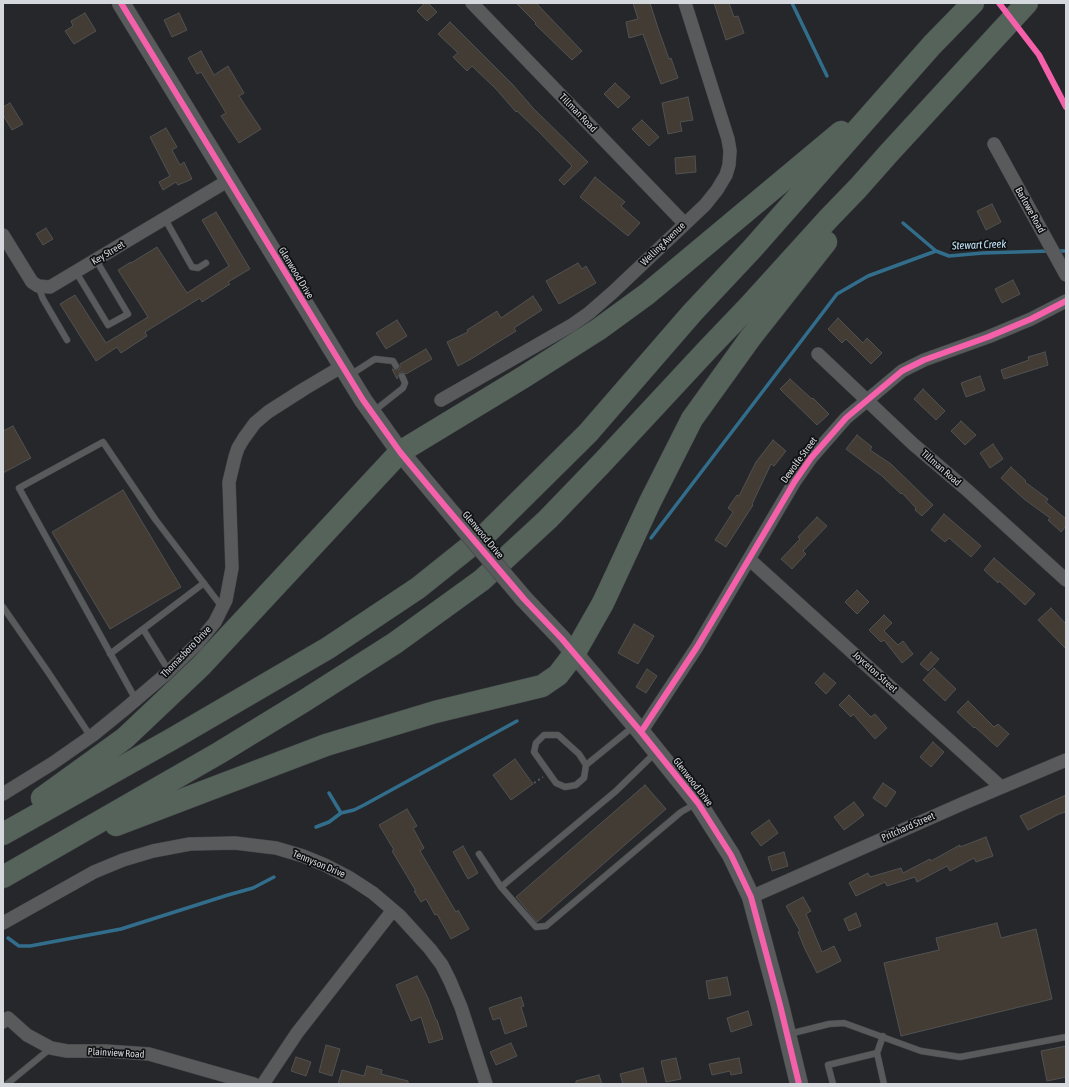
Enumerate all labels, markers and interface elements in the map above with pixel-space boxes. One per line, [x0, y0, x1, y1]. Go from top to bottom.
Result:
street label: Tillman Road [557, 91, 599, 135]
street label: Barlowe Road [1013, 185, 1047, 235]
street label: Welling Avenue [638, 220, 688, 268]
water label: Stewart Creek [952, 237, 1006, 253]
street label: Key Street [89, 238, 127, 268]
street label: Glenwood Drive [276, 245, 316, 301]
street label: Dewolfe Street [778, 435, 820, 485]
street label: Tillman Road [919, 447, 963, 489]
street label: Glenwood Drive [460, 509, 506, 561]
street label: Thomasboro Drive [158, 624, 214, 680]
street label: Joyceton Street [850, 649, 900, 695]
street label: Glenwood Drive [670, 755, 716, 809]
street label: Pritchard Street [879, 810, 937, 844]
street label: Tennyson Drive [291, 848, 347, 880]
street label: Plainview Road [87, 1046, 145, 1060]

